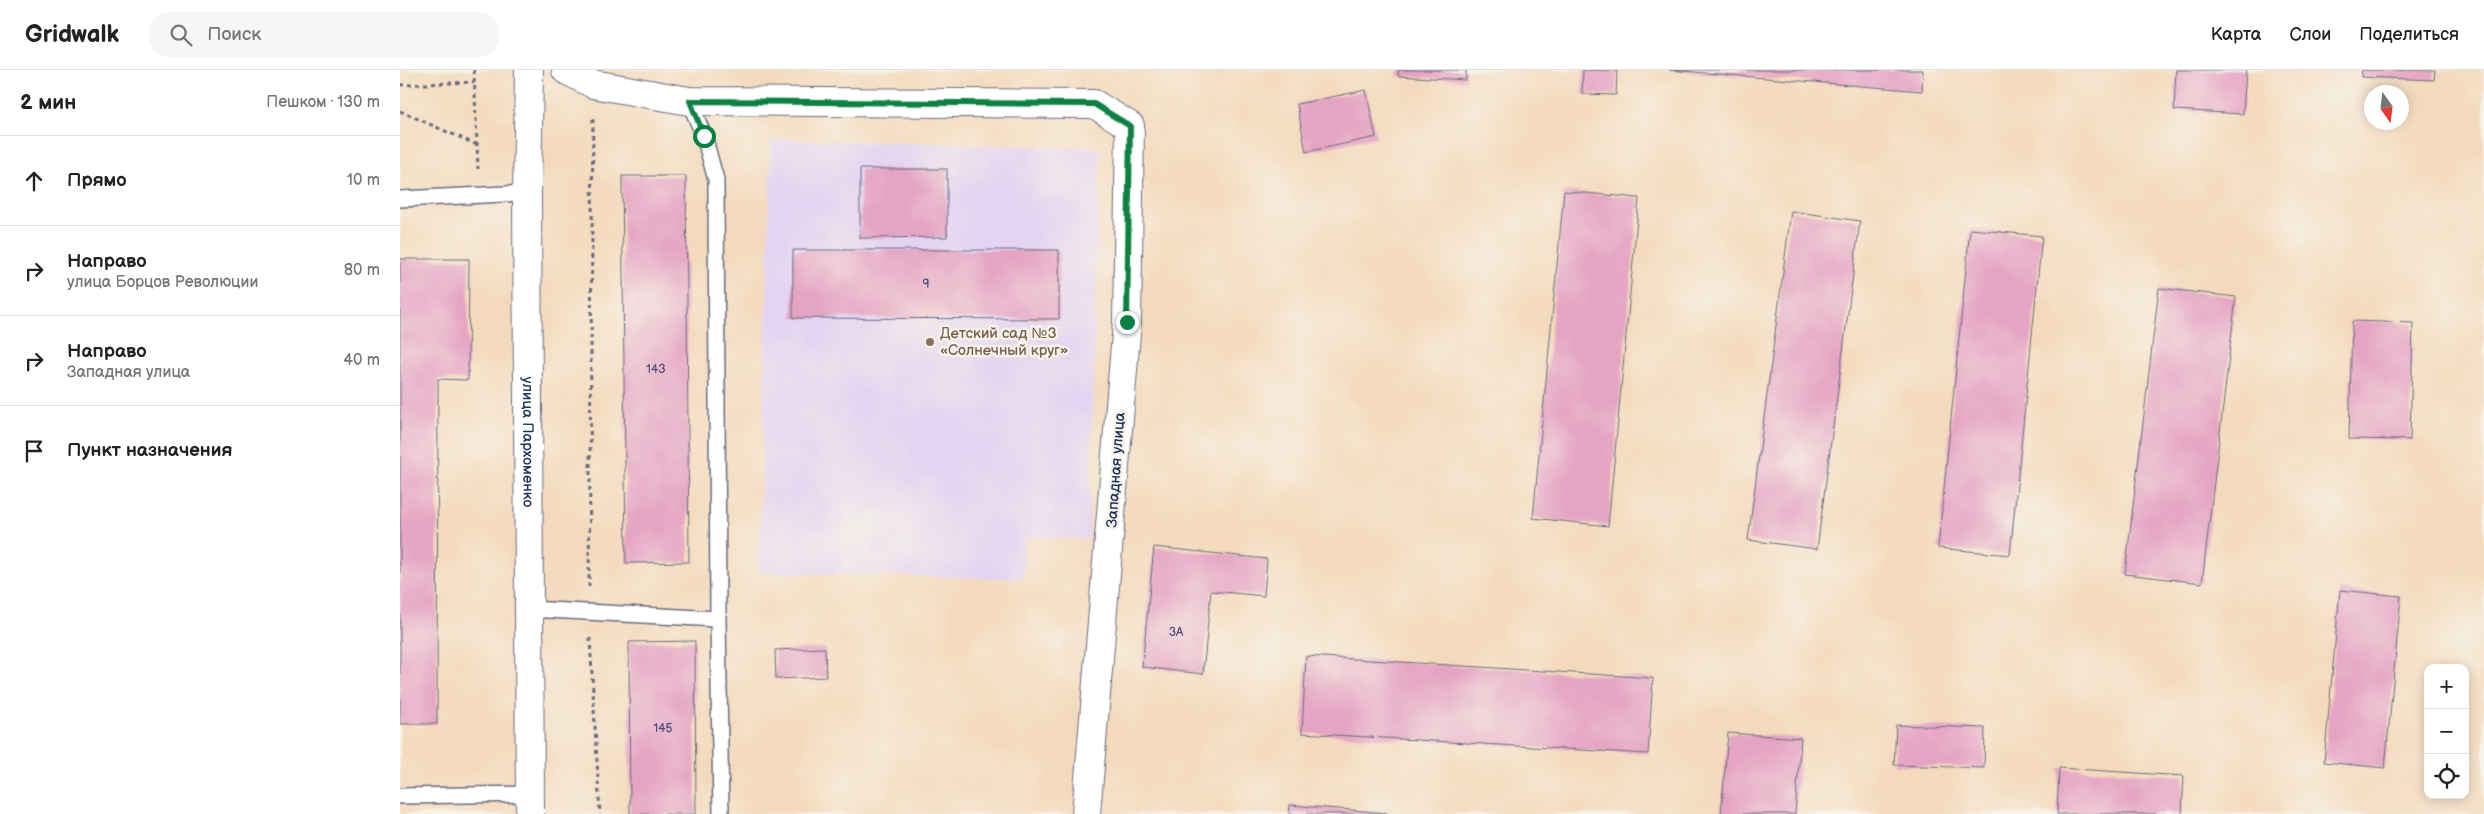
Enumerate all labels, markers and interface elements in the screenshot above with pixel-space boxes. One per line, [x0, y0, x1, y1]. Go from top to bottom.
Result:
search box [149, 12, 499, 57]
text: Gridwalk [25, 20, 119, 49]
icon: search [167, 21, 195, 49]
text: Поиск [207, 23, 261, 46]
text: Карта [2211, 24, 2261, 45]
text: Слои [2289, 24, 2331, 45]
text: Поделиться [2359, 24, 2459, 45]
north arrow [2364, 85, 2409, 130]
text: 2 мин [20, 90, 76, 115]
text: Пешком · 130 m [266, 93, 380, 112]
route start [693, 125, 716, 148]
icon: ahead [20, 167, 48, 195]
text: Прямо [67, 169, 127, 192]
text: 10 m [347, 171, 380, 190]
text: Направо [67, 250, 147, 273]
icon: right [20, 257, 48, 285]
text: 80 m [344, 261, 380, 280]
text: улица Борцов Революции [67, 273, 258, 292]
house number: 9 [923, 277, 930, 292]
route end [1116, 311, 1139, 334]
place label: Детский сад №3 «Солнечный круг» [940, 324, 1068, 360]
marker: Детский сад №3 «Солнечный круг» [924, 336, 936, 348]
text: Направо [67, 340, 147, 363]
icon: right [20, 347, 48, 375]
text: 40 m [343, 351, 380, 370]
house number: 143 [646, 362, 666, 377]
text: Западная улица [67, 363, 190, 382]
street label: улица Пархоменко [518, 377, 538, 508]
street label: Западная улица [1102, 412, 1130, 528]
icon: arrive [20, 437, 48, 465]
text: Пункт назначения [67, 439, 232, 462]
house number: 3А [1169, 625, 1184, 640]
map controls [2424, 664, 2469, 799]
button: + [2424, 664, 2469, 709]
button: − [2424, 709, 2469, 754]
house number: 145 [654, 721, 673, 736]
button: locate [2424, 754, 2469, 799]

